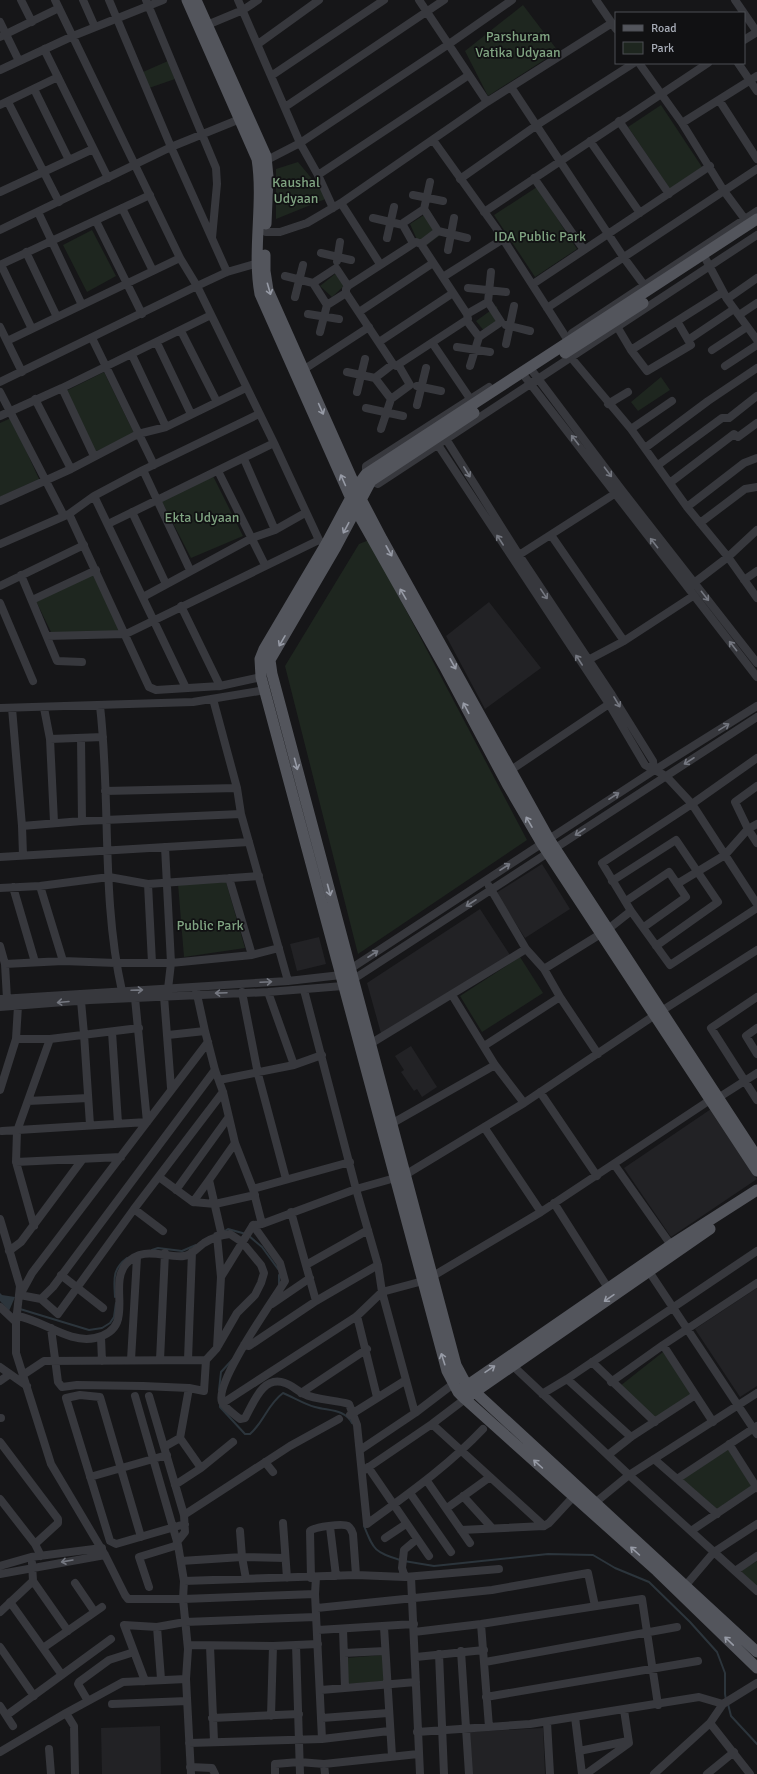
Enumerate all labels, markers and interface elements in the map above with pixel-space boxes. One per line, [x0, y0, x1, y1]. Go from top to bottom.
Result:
legend [615, 12, 745, 64]
text: Road [651, 21, 677, 36]
park label: Parshuram Vatika Udyaan [475, 28, 561, 61]
text: Park [651, 41, 674, 56]
park label: Kaushal Udyaan [272, 174, 320, 207]
park label: IDA Public Park [494, 228, 586, 245]
one-way arrow [266, 283, 273, 296]
one-way arrow [317, 402, 325, 414]
one-way arrow [570, 435, 579, 446]
one-way arrow [463, 466, 471, 477]
one-way arrow [604, 466, 612, 477]
one-way arrow [338, 474, 346, 486]
park label: Ekta Udyaan [164, 509, 240, 526]
one-way arrow [342, 522, 350, 534]
one-way arrow [496, 535, 504, 546]
one-way arrow [649, 538, 658, 549]
one-way arrow [386, 545, 394, 557]
one-way arrow [399, 588, 407, 600]
one-way arrow [540, 588, 548, 599]
one-way arrow [701, 591, 709, 602]
one-way arrow [277, 635, 285, 647]
one-way arrow [729, 641, 737, 652]
one-way arrow [575, 654, 583, 666]
one-way arrow [450, 658, 457, 670]
one-way arrow [613, 696, 621, 708]
one-way arrow [462, 702, 470, 714]
one-way arrow [718, 723, 729, 731]
one-way arrow [684, 757, 695, 765]
one-way arrow [293, 758, 300, 771]
one-way arrow [608, 792, 620, 800]
one-way arrow [525, 816, 533, 828]
one-way arrow [575, 828, 586, 836]
one-way arrow [500, 863, 511, 872]
one-way arrow [326, 883, 333, 896]
one-way arrow [466, 899, 477, 907]
park label: Public Park [176, 917, 244, 934]
one-way arrow [367, 950, 378, 958]
one-way arrow [259, 979, 272, 986]
one-way arrow [130, 986, 143, 994]
one-way arrow [215, 989, 228, 997]
one-way arrow [57, 999, 70, 1006]
one-way arrow [603, 1294, 614, 1302]
one-way arrow [439, 1353, 446, 1366]
one-way arrow [485, 1365, 496, 1374]
one-way arrow [533, 1459, 543, 1469]
one-way arrow [630, 1547, 640, 1556]
one-way arrow [61, 1558, 74, 1566]
one-way arrow [724, 1636, 734, 1645]

